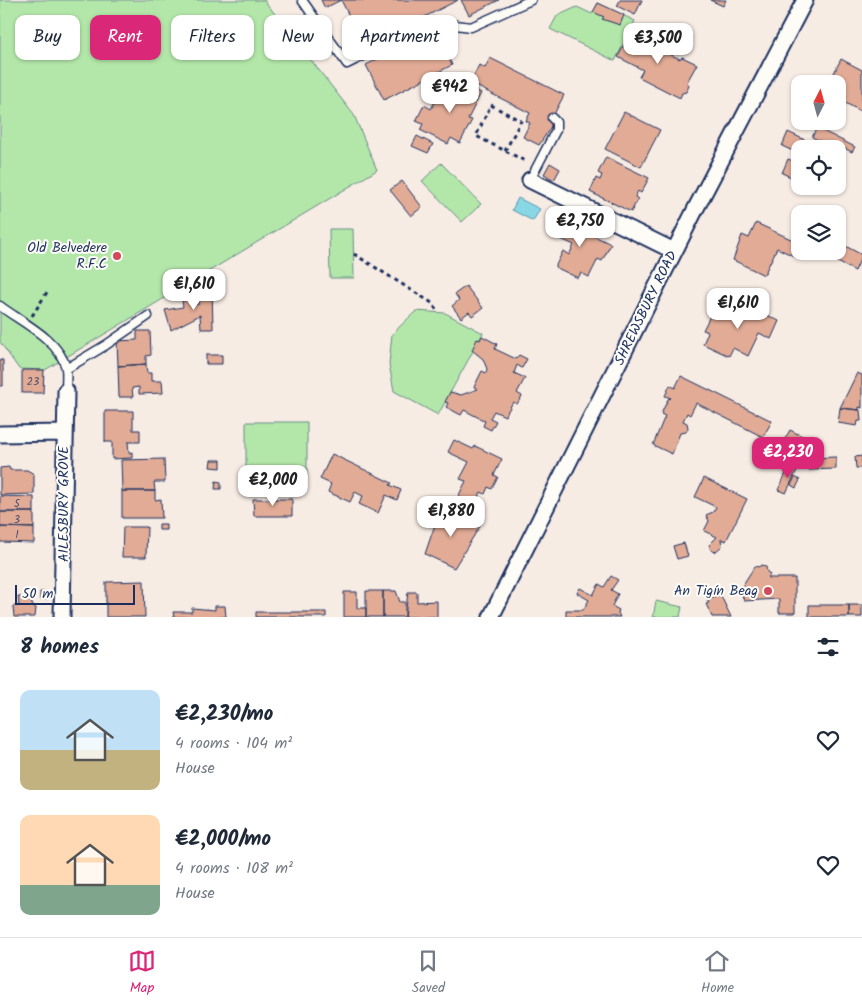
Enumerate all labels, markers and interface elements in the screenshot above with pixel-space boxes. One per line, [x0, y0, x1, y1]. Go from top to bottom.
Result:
chip: Buy [15, 15, 80, 60]
chip: Rent [90, 15, 161, 60]
chip: Filters [171, 15, 254, 60]
chip: New [264, 15, 332, 60]
chip: Apartment [342, 15, 458, 60]
pin: €3,500 [617, 22, 699, 65]
text: €3,500 [634, 26, 682, 51]
pin: €942 [420, 72, 480, 114]
text: €942 [432, 75, 468, 100]
north arrow [791, 75, 846, 130]
map controls [791, 75, 846, 260]
button: locate [791, 140, 846, 195]
button: layers [791, 205, 846, 260]
pin: €2,750 [539, 206, 621, 248]
text: €2,750 [556, 209, 604, 234]
place label: Old Belvedere R.F.C [27, 237, 108, 275]
street label: SHREWSBURY ROAD [609, 247, 683, 369]
marker: Old Belvedere R.F.C [111, 250, 123, 262]
pin: €1,610 [153, 268, 235, 311]
text: €1,610 [174, 272, 214, 297]
pin: €1,610 [697, 288, 779, 330]
text: €1,610 [718, 291, 758, 316]
house number: 23 [27, 373, 39, 391]
pin: €2,230 [747, 436, 829, 479]
text: €2,230 [763, 440, 813, 465]
street label: AILESBURY GROVE [53, 445, 75, 562]
pin: €2,000 [232, 464, 314, 507]
text: €2,000 [249, 468, 297, 493]
house number: 5 [14, 495, 21, 513]
pin: €1,880 [410, 496, 492, 538]
text: €1,880 [428, 499, 474, 524]
house number: 3 [14, 511, 20, 529]
house number: 1 [15, 526, 19, 544]
place label: An Tigín Beag [674, 580, 758, 602]
scale bar [15, 582, 135, 605]
text: 50 m [22, 583, 53, 605]
marker: An Tigín Beag [762, 585, 774, 597]
text: 8 homes [20, 631, 99, 664]
icon: filters [814, 633, 842, 661]
text: €2,230/mo [175, 698, 273, 731]
icon: home [60, 710, 120, 770]
icon: heart [814, 726, 842, 754]
text: 4 rooms · 104 m² [175, 731, 292, 756]
text: House [175, 756, 215, 781]
text: €2,000/mo [175, 823, 271, 856]
icon: home [60, 835, 120, 895]
icon: heart [814, 851, 842, 879]
text: 4 rooms · 108 m² [175, 856, 293, 881]
text: House [175, 881, 215, 906]
tab: Map [128, 947, 156, 999]
tab: Saved [412, 947, 445, 999]
tab: Home [701, 947, 734, 999]

